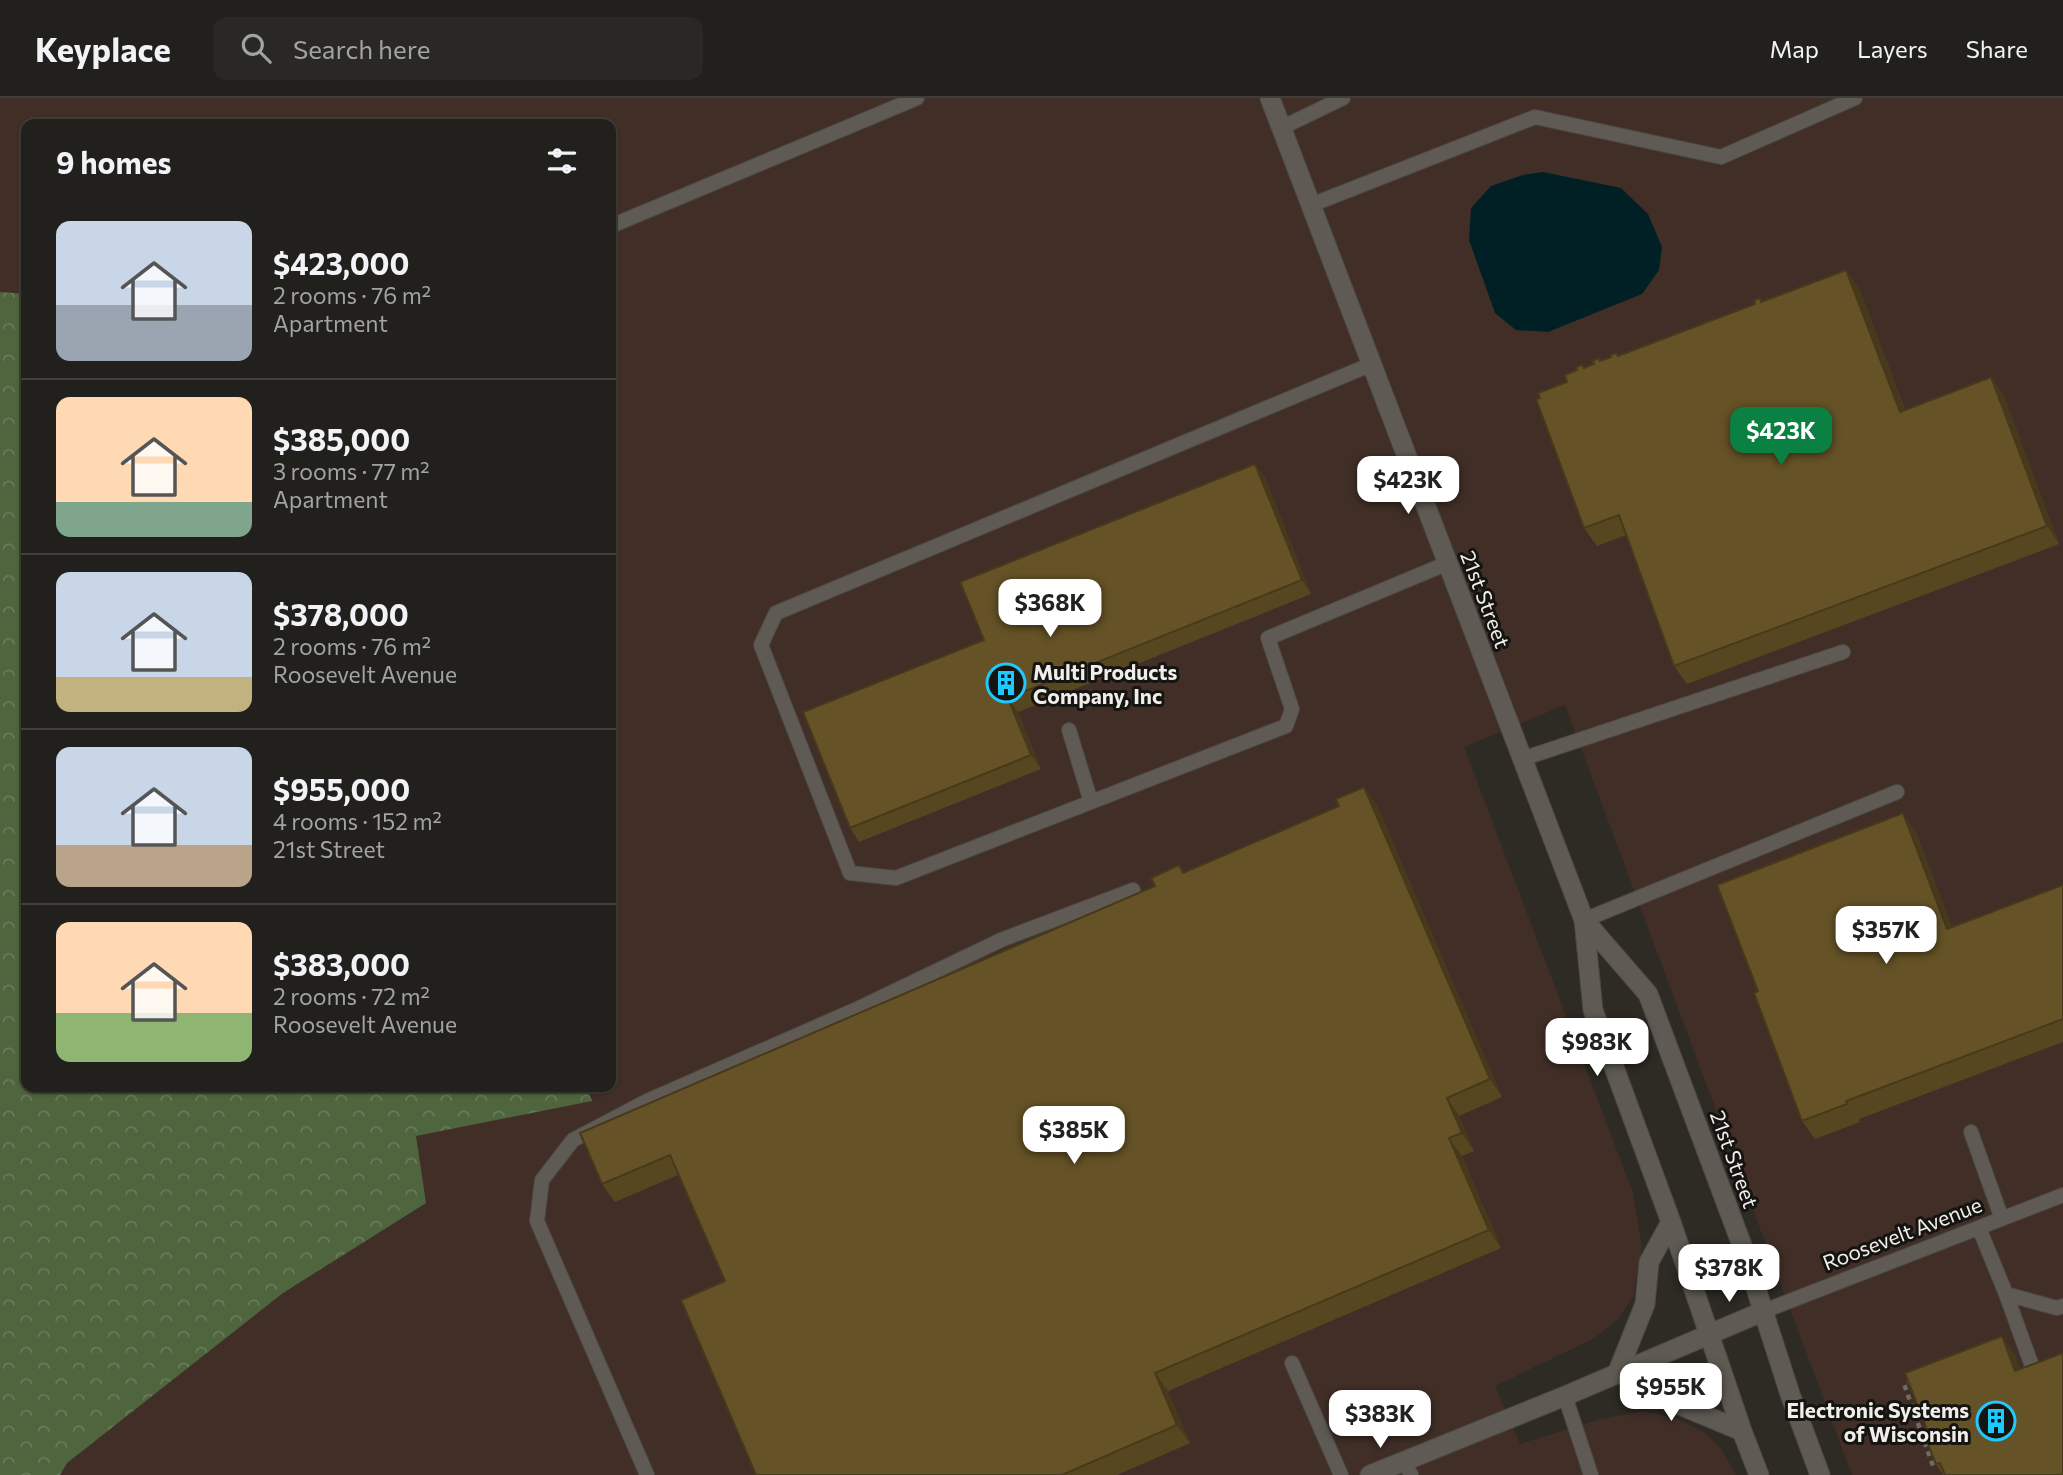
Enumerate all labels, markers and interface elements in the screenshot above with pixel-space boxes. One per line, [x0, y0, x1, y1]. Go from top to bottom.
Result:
search box [213, 17, 703, 80]
text: Keyplace [35, 28, 171, 69]
icon: search [237, 29, 275, 67]
text: Search here [293, 33, 430, 64]
text: Map [1770, 34, 1819, 63]
text: Layers [1857, 34, 1928, 63]
text: Share [1966, 34, 2028, 63]
icon: filters [543, 142, 581, 180]
text: 9 homes [56, 143, 171, 180]
text: $423,000 [273, 244, 409, 281]
icon: home [112, 249, 196, 333]
text: 2 rooms · 76 m² [273, 281, 431, 309]
text: Apartment [273, 309, 388, 337]
pin: $423K [1732, 408, 1830, 467]
text: $423K [1746, 416, 1816, 444]
text: $385,000 [273, 420, 410, 457]
icon: home [112, 425, 196, 509]
pin: $423K [1359, 456, 1457, 516]
text: 3 rooms · 77 m² [273, 457, 430, 485]
text: $423K [1373, 465, 1443, 493]
text: Apartment [273, 485, 388, 513]
street label: 21st Street [1456, 547, 1516, 651]
pin: $368K [1001, 580, 1099, 639]
text: $368K [1014, 588, 1086, 616]
text: $378,000 [273, 595, 409, 632]
icon: home [112, 600, 196, 684]
text: 2 rooms · 76 m² [273, 632, 431, 660]
place label: Multi Products Company, Inc [1033, 659, 1177, 708]
text: Roosevelt Avenue [273, 660, 457, 688]
building icon: Multi Products Company, Inc [985, 662, 1027, 704]
text: $955,000 [273, 770, 410, 807]
icon: home [112, 775, 196, 859]
text: 4 rooms · 152 m² [273, 807, 442, 835]
text: 21st Street [273, 835, 385, 863]
pin: $357K [1837, 906, 1935, 966]
text: $357K [1852, 915, 1920, 943]
text: $383,000 [273, 945, 410, 982]
icon: home [112, 950, 196, 1034]
text: 2 rooms · 72 m² [273, 982, 430, 1010]
text: Roosevelt Avenue [273, 1010, 457, 1038]
pin: $983K [1548, 1018, 1646, 1078]
text: $983K [1562, 1027, 1632, 1055]
pin: $385K [1025, 1107, 1123, 1166]
street label: 21st Street [1706, 1107, 1764, 1211]
text: $385K [1039, 1115, 1109, 1143]
street label: Roosevelt Avenue [1819, 1191, 1985, 1275]
pin: $378K [1680, 1244, 1778, 1304]
text: $378K [1694, 1253, 1764, 1281]
pin: $955K [1622, 1364, 1720, 1423]
text: $955K [1636, 1372, 1706, 1400]
pin: $383K [1331, 1390, 1429, 1450]
place label: Electronic Systems of Wisconsin [1787, 1397, 1969, 1446]
text: $383K [1345, 1399, 1415, 1427]
building icon: Electronic Systems of Wisconsin [1975, 1400, 2017, 1442]

